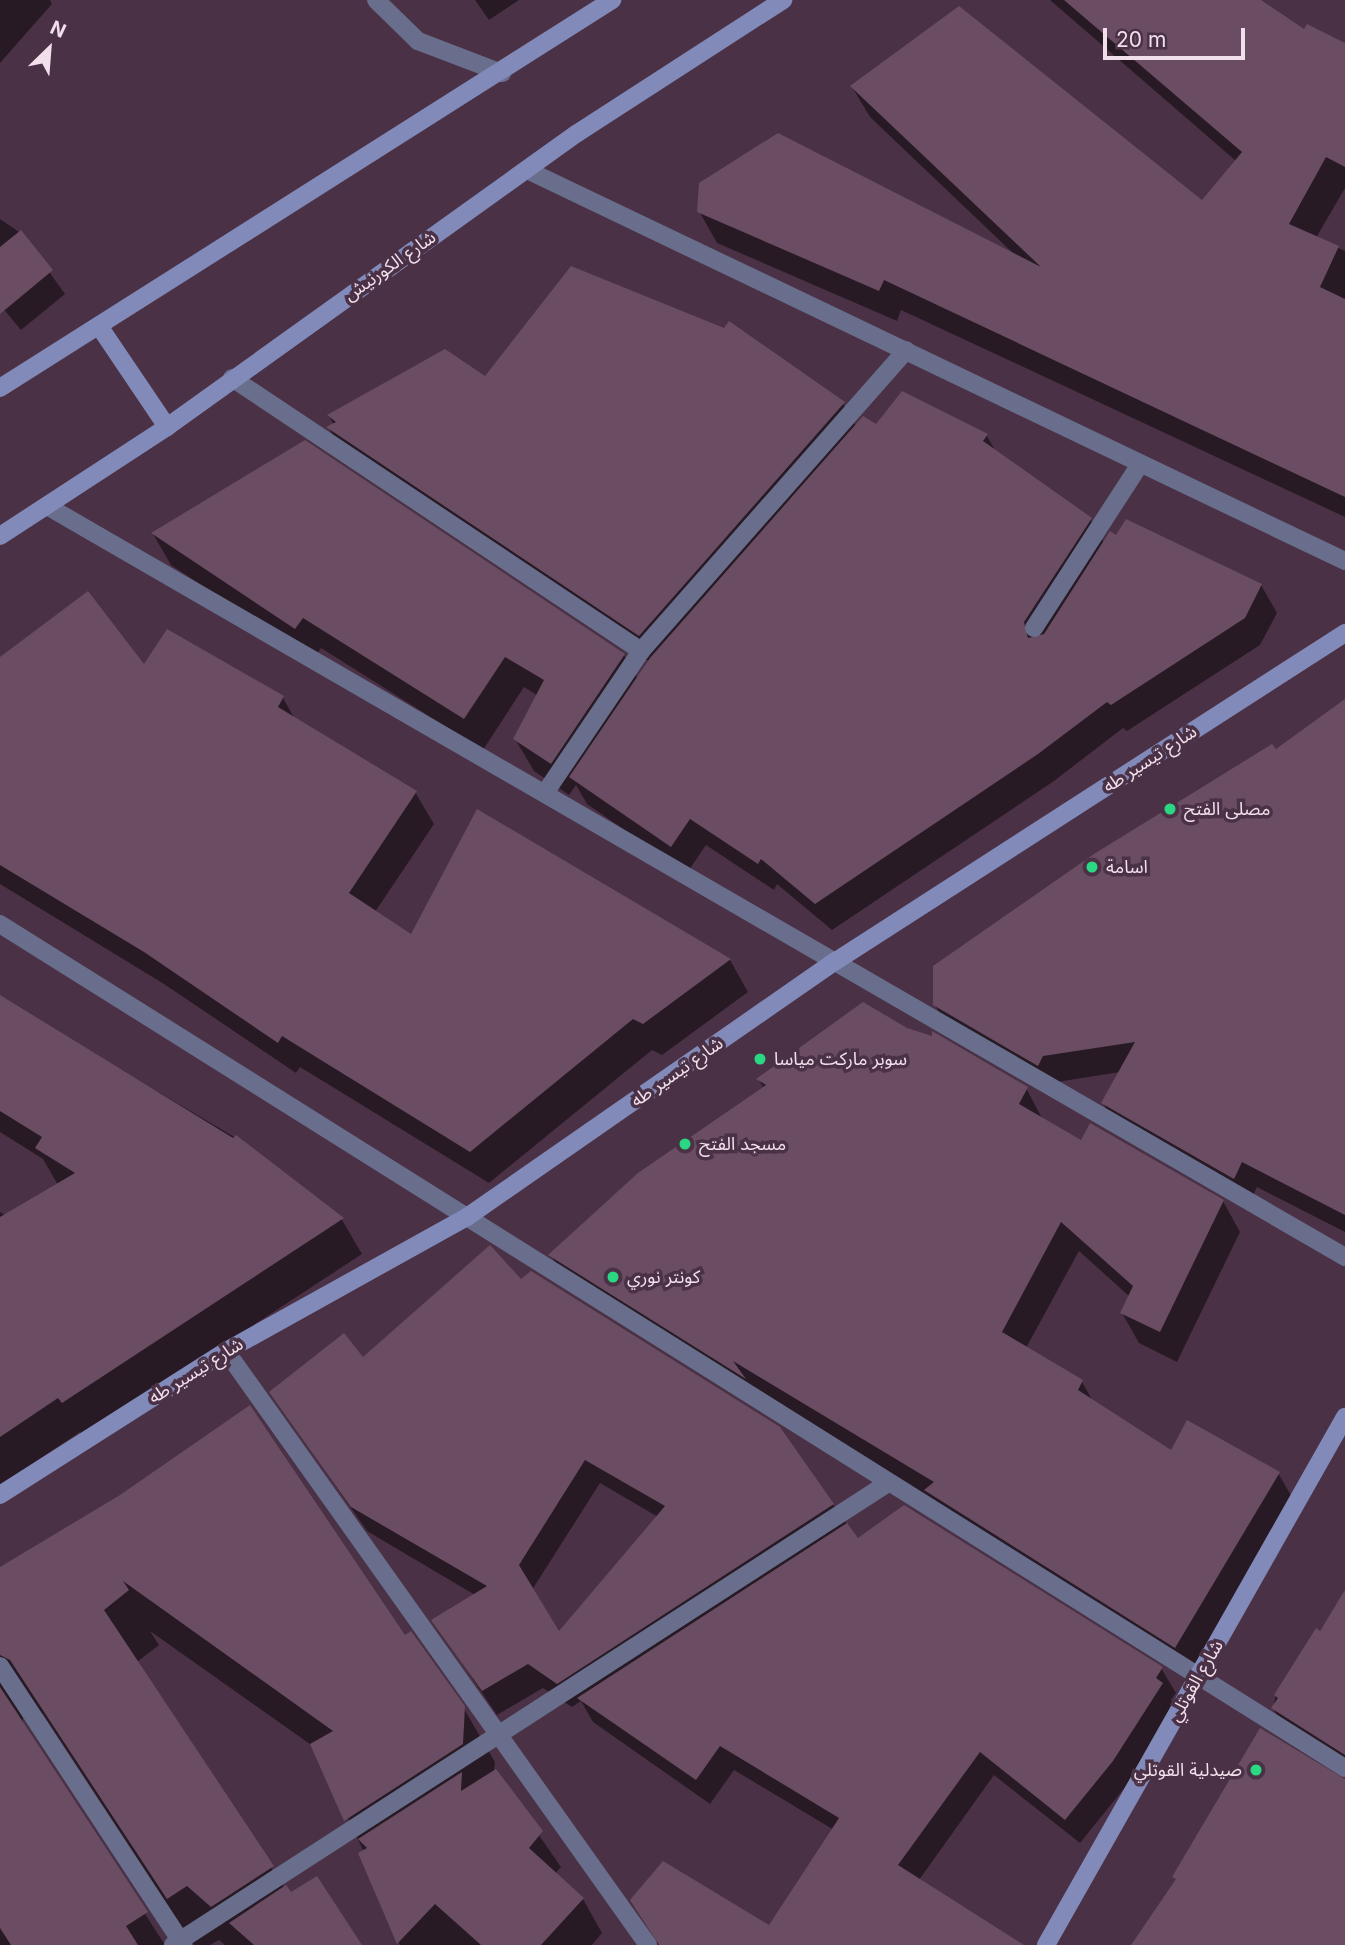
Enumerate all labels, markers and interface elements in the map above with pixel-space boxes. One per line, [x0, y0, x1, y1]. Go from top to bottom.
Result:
north arrow [14, 14, 84, 84]
scale bar [1107, 14, 1249, 58]
text: N [47, 16, 70, 43]
text: 20 m [1116, 27, 1166, 52]
street label: شارع الكورنيش [340, 226, 440, 306]
street label: شارع تيسير طه [1099, 721, 1201, 797]
place label: مصلى الفتح [1184, 798, 1271, 820]
marker: مصلى الفتح [1162, 801, 1178, 817]
place label: اسامة [1106, 856, 1148, 878]
marker: اسامة [1084, 859, 1100, 875]
street label: شارع تيسير طه [627, 1032, 727, 1112]
place label: سوبر ماركت مياسا [774, 1048, 907, 1070]
marker: سوبر ماركت مياسا [752, 1051, 768, 1067]
place label: مسجد الفتح [699, 1133, 786, 1155]
marker: مسجد الفتح [677, 1136, 693, 1152]
place label: كونتر نوري [627, 1266, 700, 1288]
marker: كونتر نوري [605, 1269, 621, 1285]
street label: شارع تيسير طه [145, 1333, 247, 1409]
street label: شارع القوتلي [1164, 1636, 1228, 1726]
place label: صيدلية القوتلي [1134, 1759, 1242, 1781]
marker: صيدلية القوتلي [1248, 1762, 1264, 1778]

